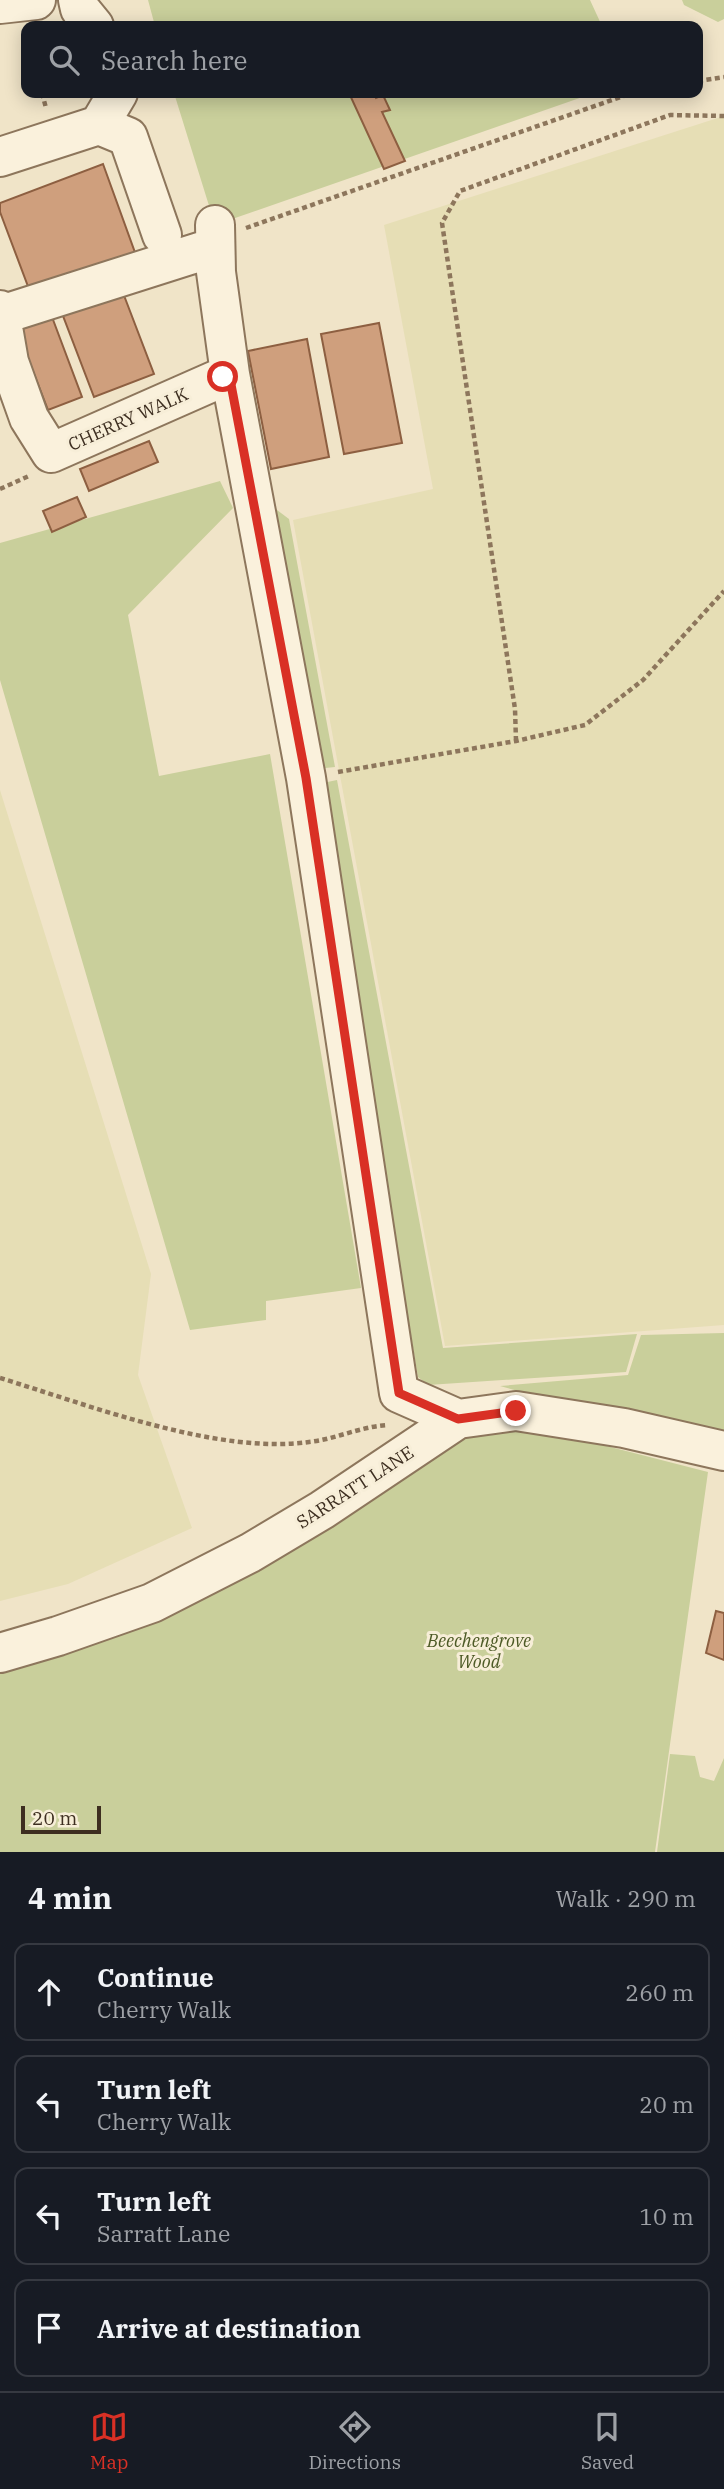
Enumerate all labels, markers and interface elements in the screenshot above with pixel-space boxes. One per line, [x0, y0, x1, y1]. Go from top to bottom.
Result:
search box [21, 21, 703, 98]
icon: search [45, 41, 83, 79]
text: Search here [101, 43, 247, 77]
route start [207, 361, 238, 392]
street label: CHERRY WALK [64, 382, 192, 456]
route end [500, 1395, 531, 1426]
street label: SARRATT LANE [292, 1441, 418, 1533]
park label: Beechengrove Wood [426, 1629, 531, 1673]
scale bar [21, 1803, 102, 1835]
text: 20 m [32, 1806, 77, 1830]
text: 4 min [28, 1878, 112, 1917]
text: Walk · 290 m [555, 1883, 696, 1913]
text: Continue [97, 1960, 214, 1994]
icon: ahead [30, 1973, 68, 2011]
text: 260 m [625, 1977, 694, 2007]
text: Cherry Walk [97, 1994, 231, 2024]
text: Turn left [97, 2072, 211, 2106]
icon: left [30, 2085, 68, 2123]
text: 20 m [639, 2089, 694, 2119]
text: Cherry Walk [97, 2106, 231, 2136]
text: Turn left [97, 2184, 211, 2218]
icon: left [30, 2197, 68, 2235]
text: 10 m [639, 2201, 694, 2231]
text: Sarratt Lane [97, 2218, 230, 2248]
icon: arrive [30, 2309, 68, 2347]
text: Arrive at destination [97, 2311, 361, 2345]
tab: Map [90, 2408, 129, 2474]
tab: Directions [308, 2408, 401, 2474]
tab: Saved [581, 2408, 634, 2474]

